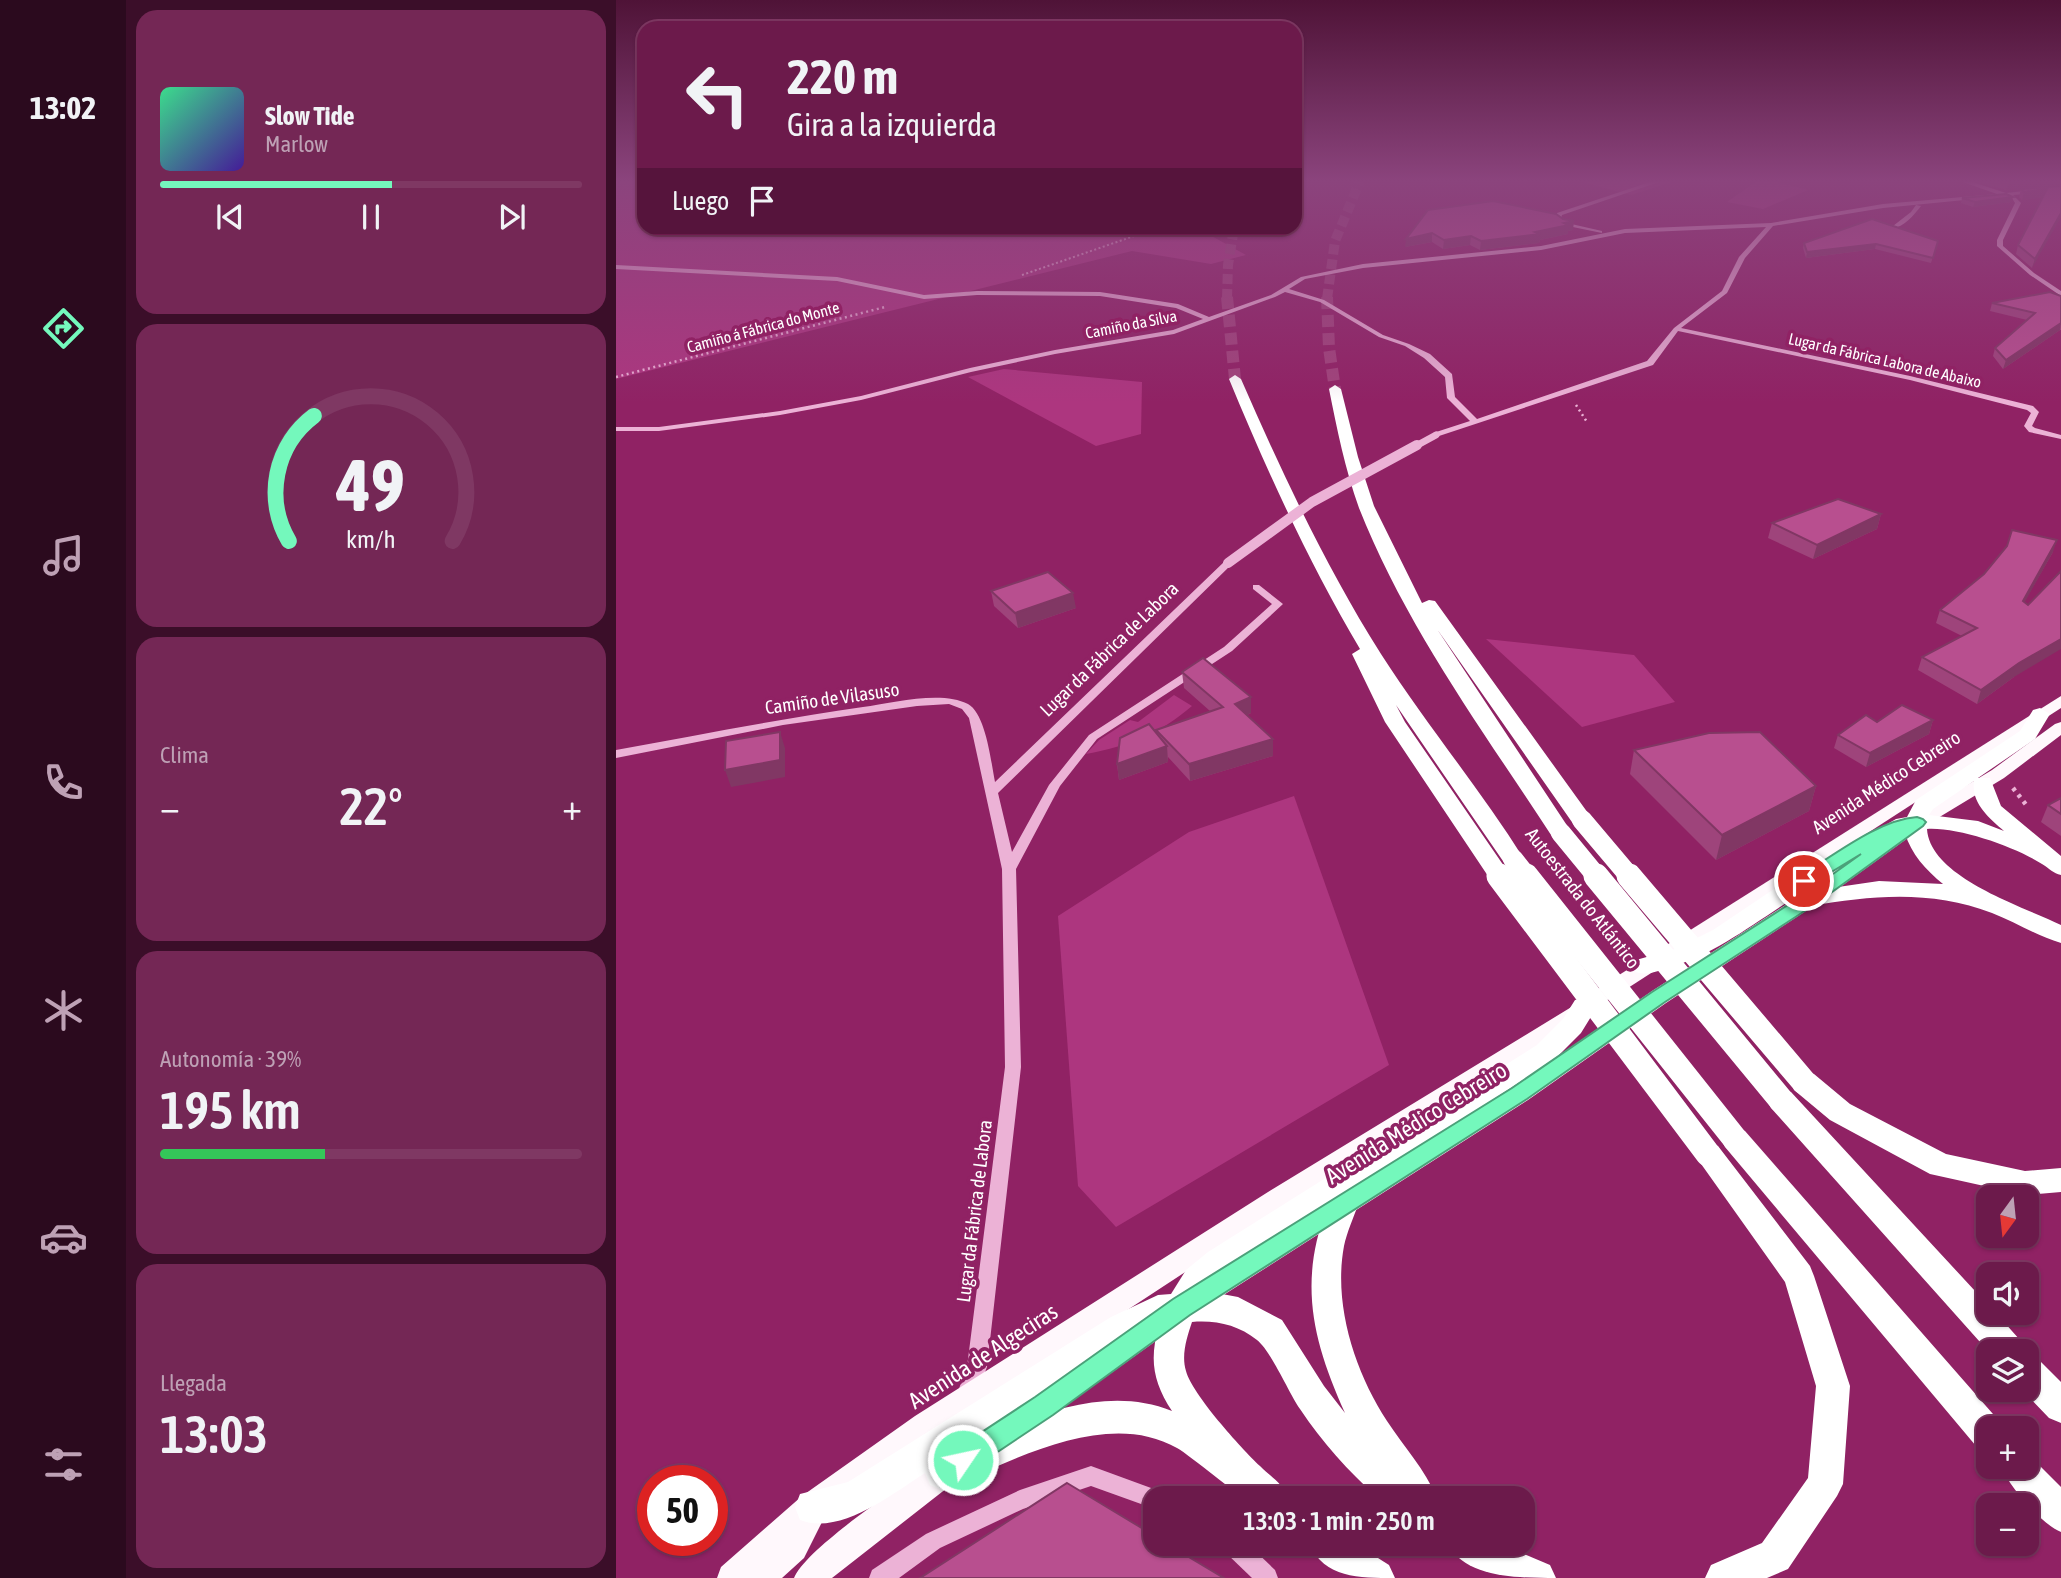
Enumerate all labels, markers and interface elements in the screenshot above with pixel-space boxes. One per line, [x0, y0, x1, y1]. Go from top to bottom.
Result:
text: 220 m [787, 48, 898, 104]
icon: left [672, 49, 763, 140]
text: 13:02 [30, 89, 96, 126]
text: Slow Tide [265, 101, 355, 131]
text: Gira a la izquierda [787, 106, 997, 143]
text: Marlow [265, 131, 328, 157]
icon: arrive [743, 182, 781, 220]
text: Luego [672, 186, 729, 216]
icon: previous [211, 198, 249, 236]
icon: pause [352, 198, 390, 236]
icon: next [493, 198, 531, 236]
street label: Camiño á Fábrica do Monte [685, 298, 841, 356]
icon: directions [39, 304, 88, 353]
street label: Camiño da Silva [1084, 306, 1178, 342]
street label: Lugar da Fábrica Labora de Abaixo [1787, 329, 1983, 392]
text: 49 [336, 444, 405, 527]
text: km/h [346, 525, 396, 553]
icon: music [39, 531, 88, 580]
street label: Lugar da Fábrica de Labora [1035, 577, 1183, 721]
street label: Camiño de Vilasuso [763, 678, 901, 718]
street label: Avenida Médico Cebreiro [1808, 726, 1964, 838]
text: Clima [160, 742, 209, 768]
icon: phone [39, 758, 88, 807]
text: 22° [339, 776, 403, 836]
text: − [160, 785, 180, 828]
text: + [562, 785, 582, 828]
street label: Autoestrada do Atlántico [1521, 823, 1645, 973]
pin [1774, 851, 1834, 911]
icon: arrive [1785, 862, 1823, 900]
icon: climate [39, 986, 88, 1035]
text: Autonomía · 39% [160, 1046, 301, 1072]
street label: Avenida Médico Cebreiro [1321, 1057, 1511, 1189]
text: 195 km [160, 1080, 301, 1140]
street label: Lugar da Fábrica de Labora [952, 1118, 996, 1304]
north arrow [1976, 1185, 2039, 1248]
map controls [1976, 1185, 2039, 1556]
icon: car [39, 1213, 88, 1262]
button: sound [1976, 1262, 2039, 1325]
street label: Avenida de Algeciras [904, 1298, 1062, 1414]
button: layers [1976, 1339, 2039, 1402]
text: Llegada [160, 1370, 227, 1396]
text: 13:03 [160, 1404, 268, 1464]
button: + [1976, 1416, 2039, 1479]
position arrow [926, 1423, 1000, 1497]
icon: filters [39, 1440, 88, 1489]
speed limit sign: 50 [637, 1465, 728, 1556]
button: − [1976, 1493, 2039, 1556]
text: 13:03 · 1 min · 250 m [1243, 1506, 1435, 1536]

